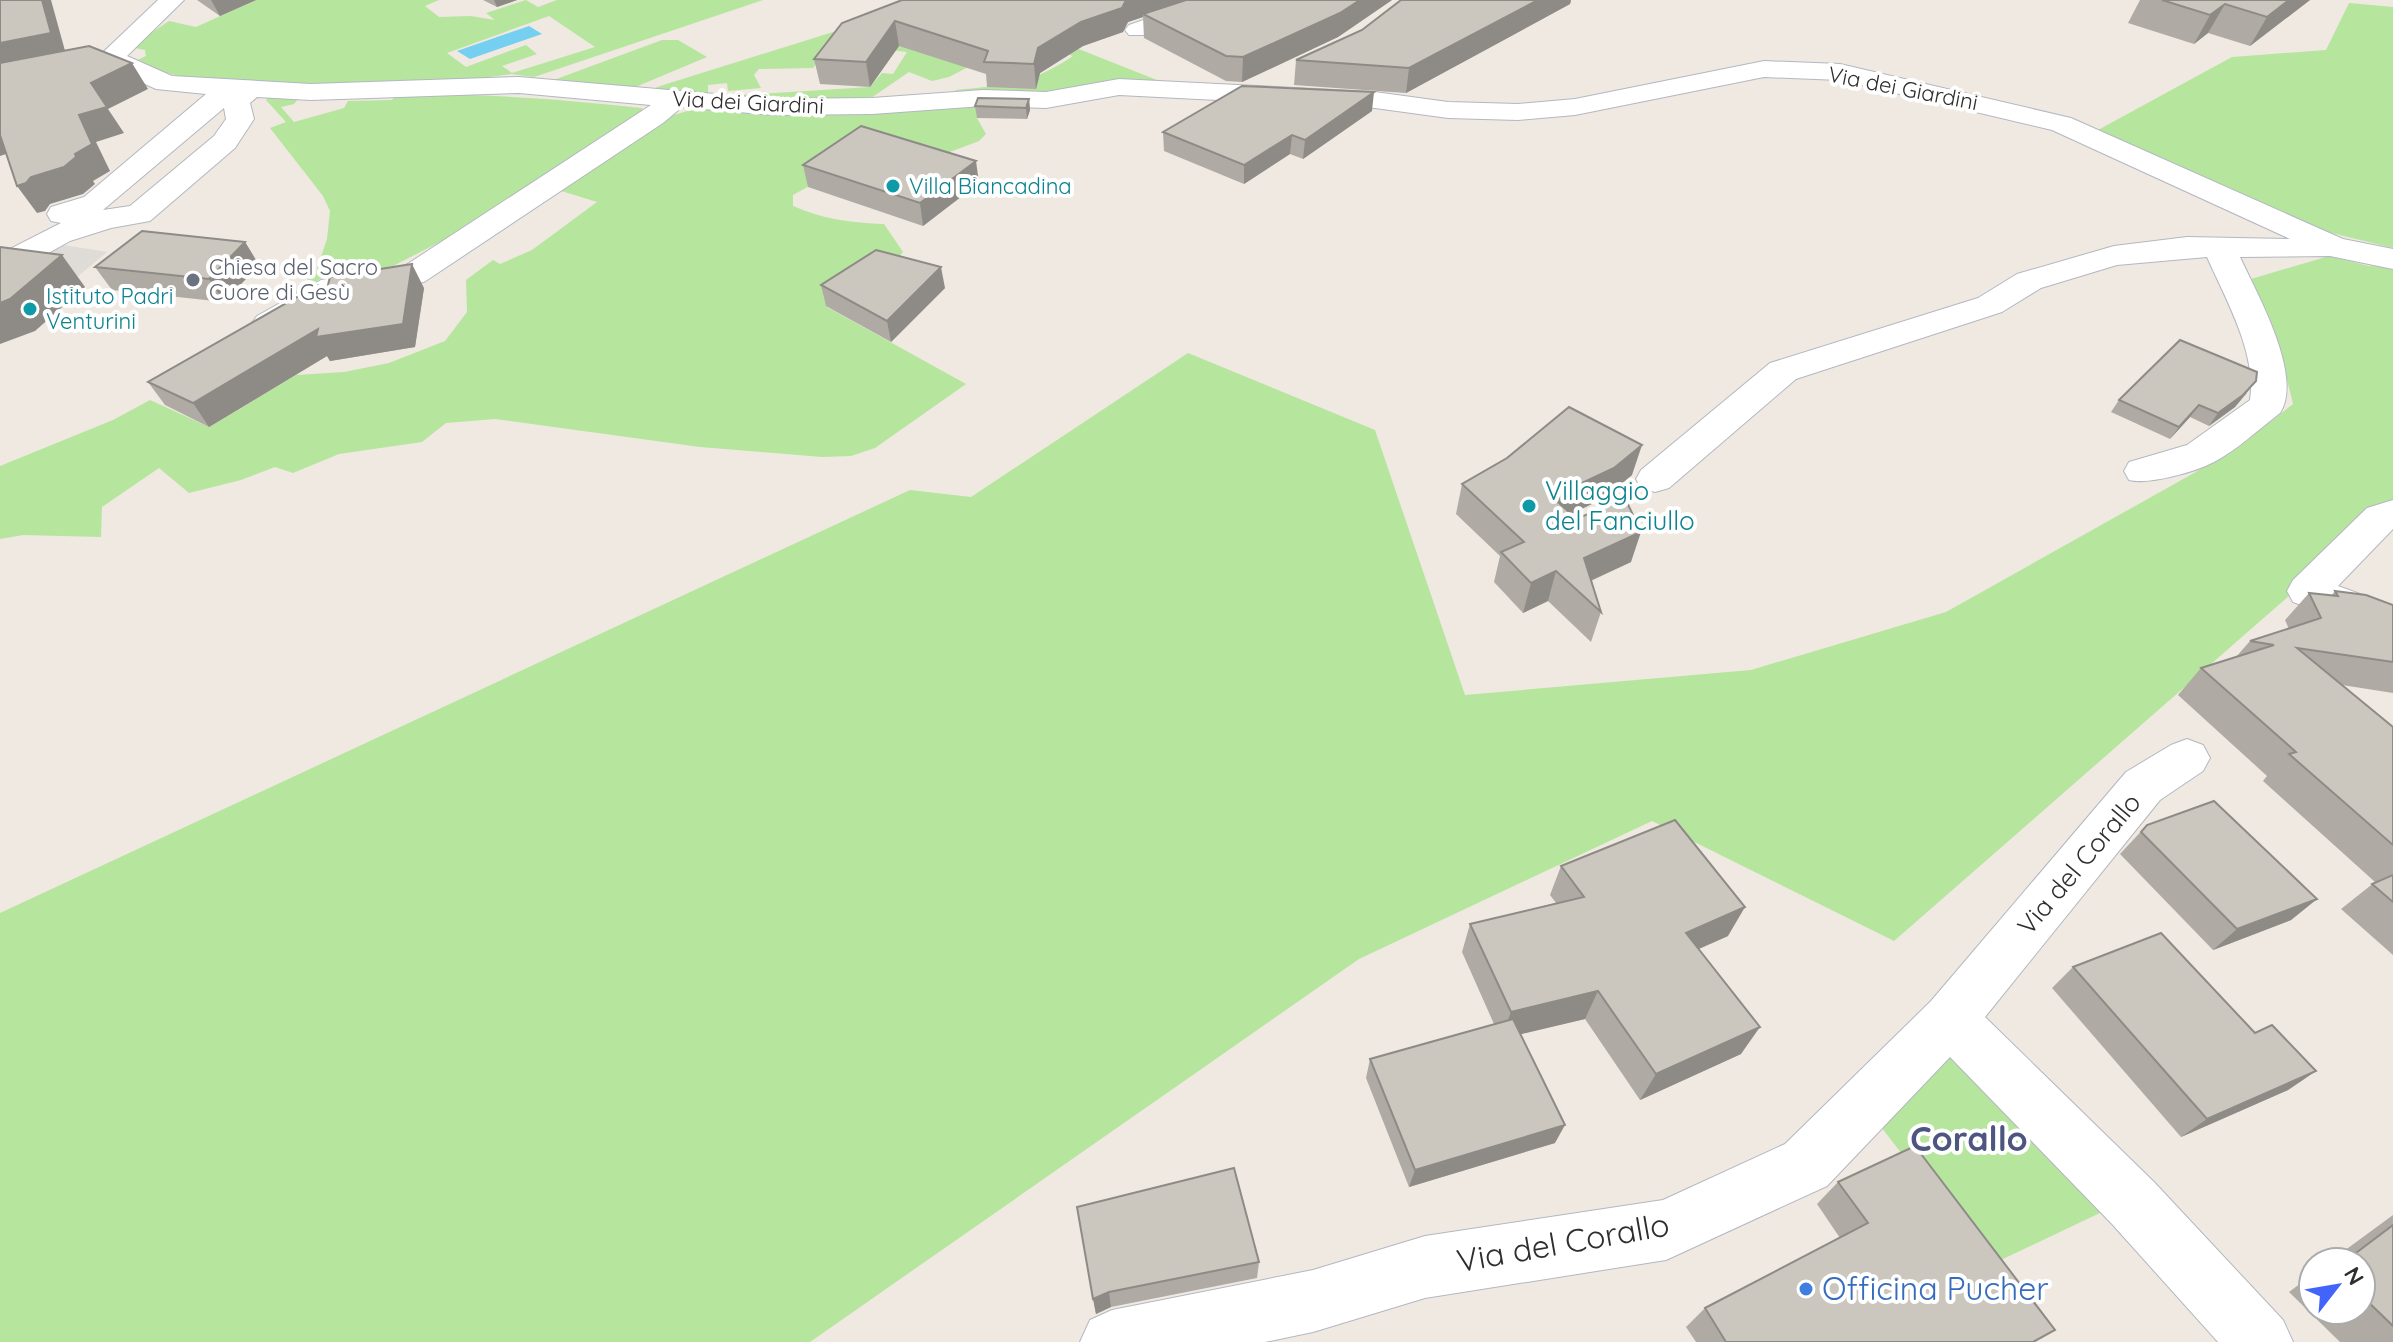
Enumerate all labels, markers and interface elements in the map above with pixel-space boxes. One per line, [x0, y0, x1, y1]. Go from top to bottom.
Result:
street label: Via dei Giardini [1826, 60, 1980, 116]
street label: Via dei Giardini [671, 84, 825, 120]
place label: Villa Biancadina [909, 172, 1072, 200]
marker: Villa Biancadina [884, 177, 902, 195]
place label: Chiesa del Sacro Cuore di Gesù [209, 253, 378, 306]
marker: Chiesa del Sacro Cuore di Gesù [184, 271, 202, 289]
place label: Istituto Padri Venturini [46, 282, 173, 335]
marker: Istituto Padri Venturini [21, 300, 39, 318]
place label: Villaggio del Fanciullo [1545, 474, 1695, 537]
marker: Villaggio del Fanciullo [1520, 497, 1538, 515]
street label: Via del Corallo [2010, 786, 2147, 941]
district label: Corallo [1910, 1117, 2028, 1160]
street label: Via del Corallo [1453, 1204, 1672, 1280]
north arrow [2297, 1246, 2377, 1326]
text: N [2338, 1262, 2370, 1290]
place label: Officina Pucher [1822, 1268, 2049, 1308]
marker: Officina Pucher [1797, 1280, 1815, 1298]

